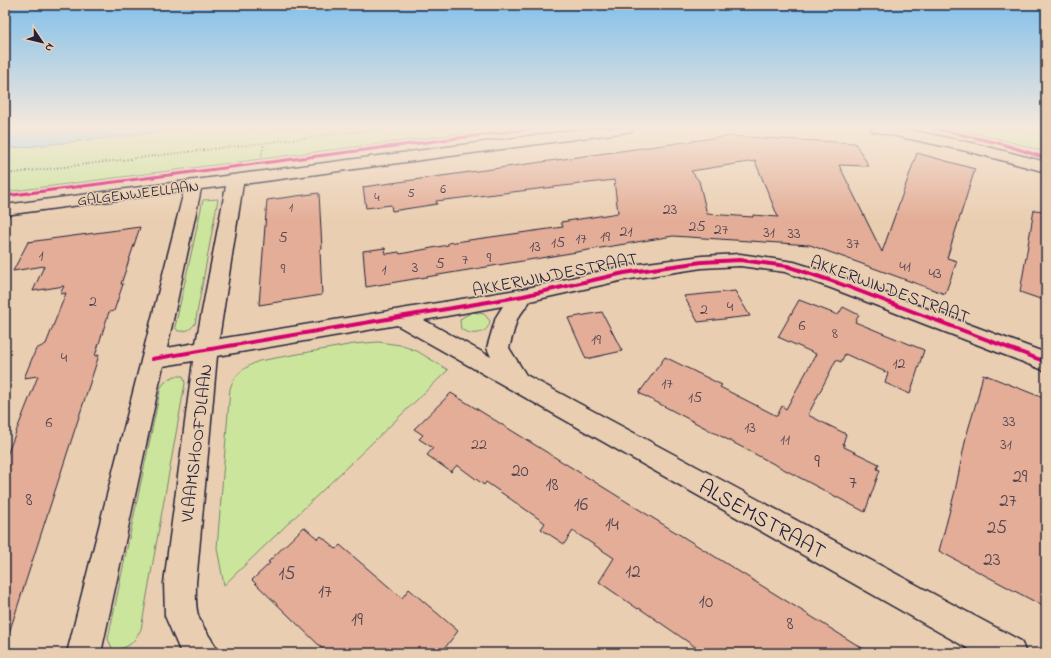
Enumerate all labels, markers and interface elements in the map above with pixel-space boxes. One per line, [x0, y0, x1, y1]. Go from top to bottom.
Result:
north arrow [22, 22, 62, 62]
text: N [41, 40, 58, 55]
street label: GALGENWEELLAAN [76, 176, 200, 212]
house number: 6 [440, 180, 446, 199]
house number: 5 [407, 184, 415, 203]
house number: 4 [374, 188, 380, 207]
house number: 1 [289, 198, 293, 217]
house number: 23 [663, 198, 677, 222]
house number: 25 [688, 215, 706, 239]
house number: 27 [714, 218, 729, 242]
house number: 21 [619, 220, 633, 244]
house number: 31 [763, 221, 775, 245]
house number: 33 [787, 222, 801, 246]
house number: 19 [600, 225, 610, 249]
house number: 5 [278, 226, 288, 250]
house number: 17 [575, 227, 587, 251]
house number: 15 [551, 231, 565, 255]
house number: 37 [846, 232, 860, 256]
house number: 13 [529, 235, 541, 259]
house number: 1 [38, 244, 44, 268]
house number: 9 [487, 246, 492, 270]
street label: AKKERWINDESTRAAT [470, 247, 640, 305]
house number: 7 [462, 248, 469, 272]
street label: AKKERWINDESTRAAT [806, 250, 973, 332]
house number: 5 [435, 252, 445, 276]
house number: 41 [899, 255, 911, 279]
house number: 3 [412, 256, 418, 280]
house number: 9 [281, 257, 286, 281]
house number: 1 [381, 258, 387, 282]
house number: 43 [928, 262, 942, 286]
house number: 2 [89, 290, 97, 314]
house number: 4 [727, 295, 734, 319]
house number: 2 [700, 298, 708, 322]
house number: 6 [798, 314, 806, 338]
house number: 8 [832, 322, 838, 346]
house number: 19 [591, 328, 601, 352]
house number: 4 [61, 346, 68, 370]
house number: 12 [892, 352, 906, 376]
street label: VLAAMSHOOFDLAAN [175, 363, 221, 525]
house number: 17 [661, 372, 673, 396]
house number: 15 [688, 386, 702, 410]
house number: 33 [1002, 410, 1016, 434]
house number: 6 [45, 411, 53, 435]
house number: 13 [744, 416, 756, 440]
house number: 11 [780, 428, 790, 452]
house number: 22 [471, 433, 487, 457]
house number: 31 [1000, 433, 1012, 457]
house number: 9 [814, 449, 820, 476]
house number: 20 [511, 458, 529, 485]
house number: 29 [1012, 464, 1028, 491]
house number: 7 [849, 470, 857, 497]
house number: 18 [545, 472, 559, 499]
street label: ALSEMSTRAAT [692, 472, 831, 569]
house number: 8 [25, 487, 33, 514]
house number: 27 [999, 488, 1017, 515]
house number: 16 [574, 492, 588, 519]
house number: 14 [605, 512, 619, 539]
house number: 25 [987, 515, 1007, 542]
house number: 23 [983, 547, 1001, 574]
house number: 12 [625, 559, 641, 586]
house number: 15 [279, 561, 296, 588]
house number: 17 [318, 579, 332, 606]
house number: 10 [699, 589, 713, 616]
house number: 19 [351, 607, 363, 634]
house number: 8 [786, 611, 794, 638]

